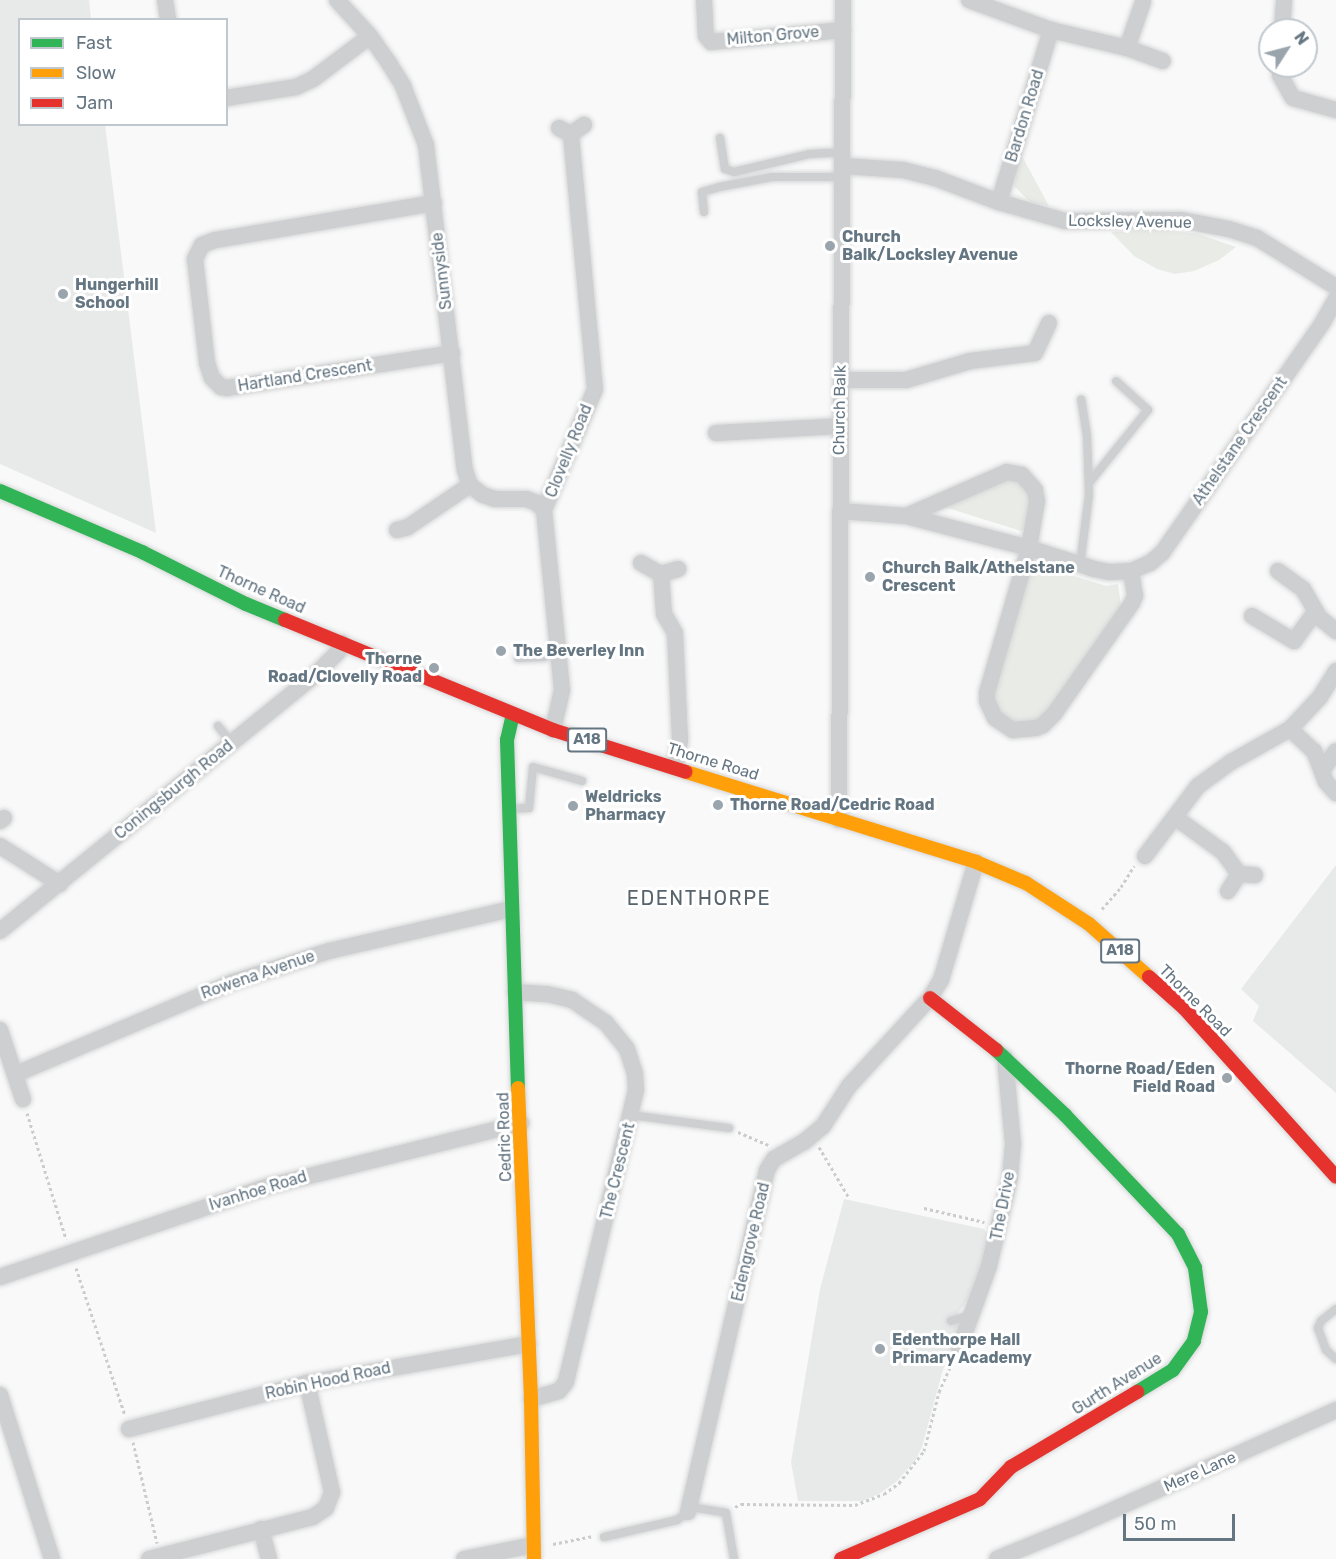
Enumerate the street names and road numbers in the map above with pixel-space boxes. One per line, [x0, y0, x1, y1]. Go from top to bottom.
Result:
street label: Milton Grove [726, 22, 820, 50]
street label: Bardon Road [1002, 67, 1048, 165]
street label: Locksley Avenue [1068, 211, 1192, 233]
street label: Sunnyside [428, 231, 456, 311]
street label: Hartland Crescent [236, 356, 374, 396]
street label: Church Balk [830, 365, 850, 455]
street label: Athelstane Crescent [1188, 373, 1292, 509]
street label: Clovelly Road [541, 401, 597, 501]
street label: Thorne Road [214, 562, 308, 618]
road number: A18 [566, 728, 608, 752]
street label: Coningsburgh Road [111, 736, 237, 844]
street label: Thorne Road [665, 739, 761, 785]
road number: A18 [1099, 939, 1141, 963]
street label: Rowena Avenue [198, 946, 318, 1004]
street label: Thorne Road [1155, 961, 1235, 1041]
street label: Cedric Road [494, 1092, 516, 1182]
street label: The Crescent [597, 1121, 639, 1221]
street label: Ivanhoe Road [207, 1167, 309, 1215]
street label: The Drive [987, 1170, 1019, 1242]
street label: Edengrove Road [728, 1181, 774, 1303]
street label: Gurth Avenue [1068, 1349, 1166, 1419]
street label: Robin Hood Road [264, 1358, 392, 1404]
street label: Mere Lane [1161, 1448, 1239, 1496]

